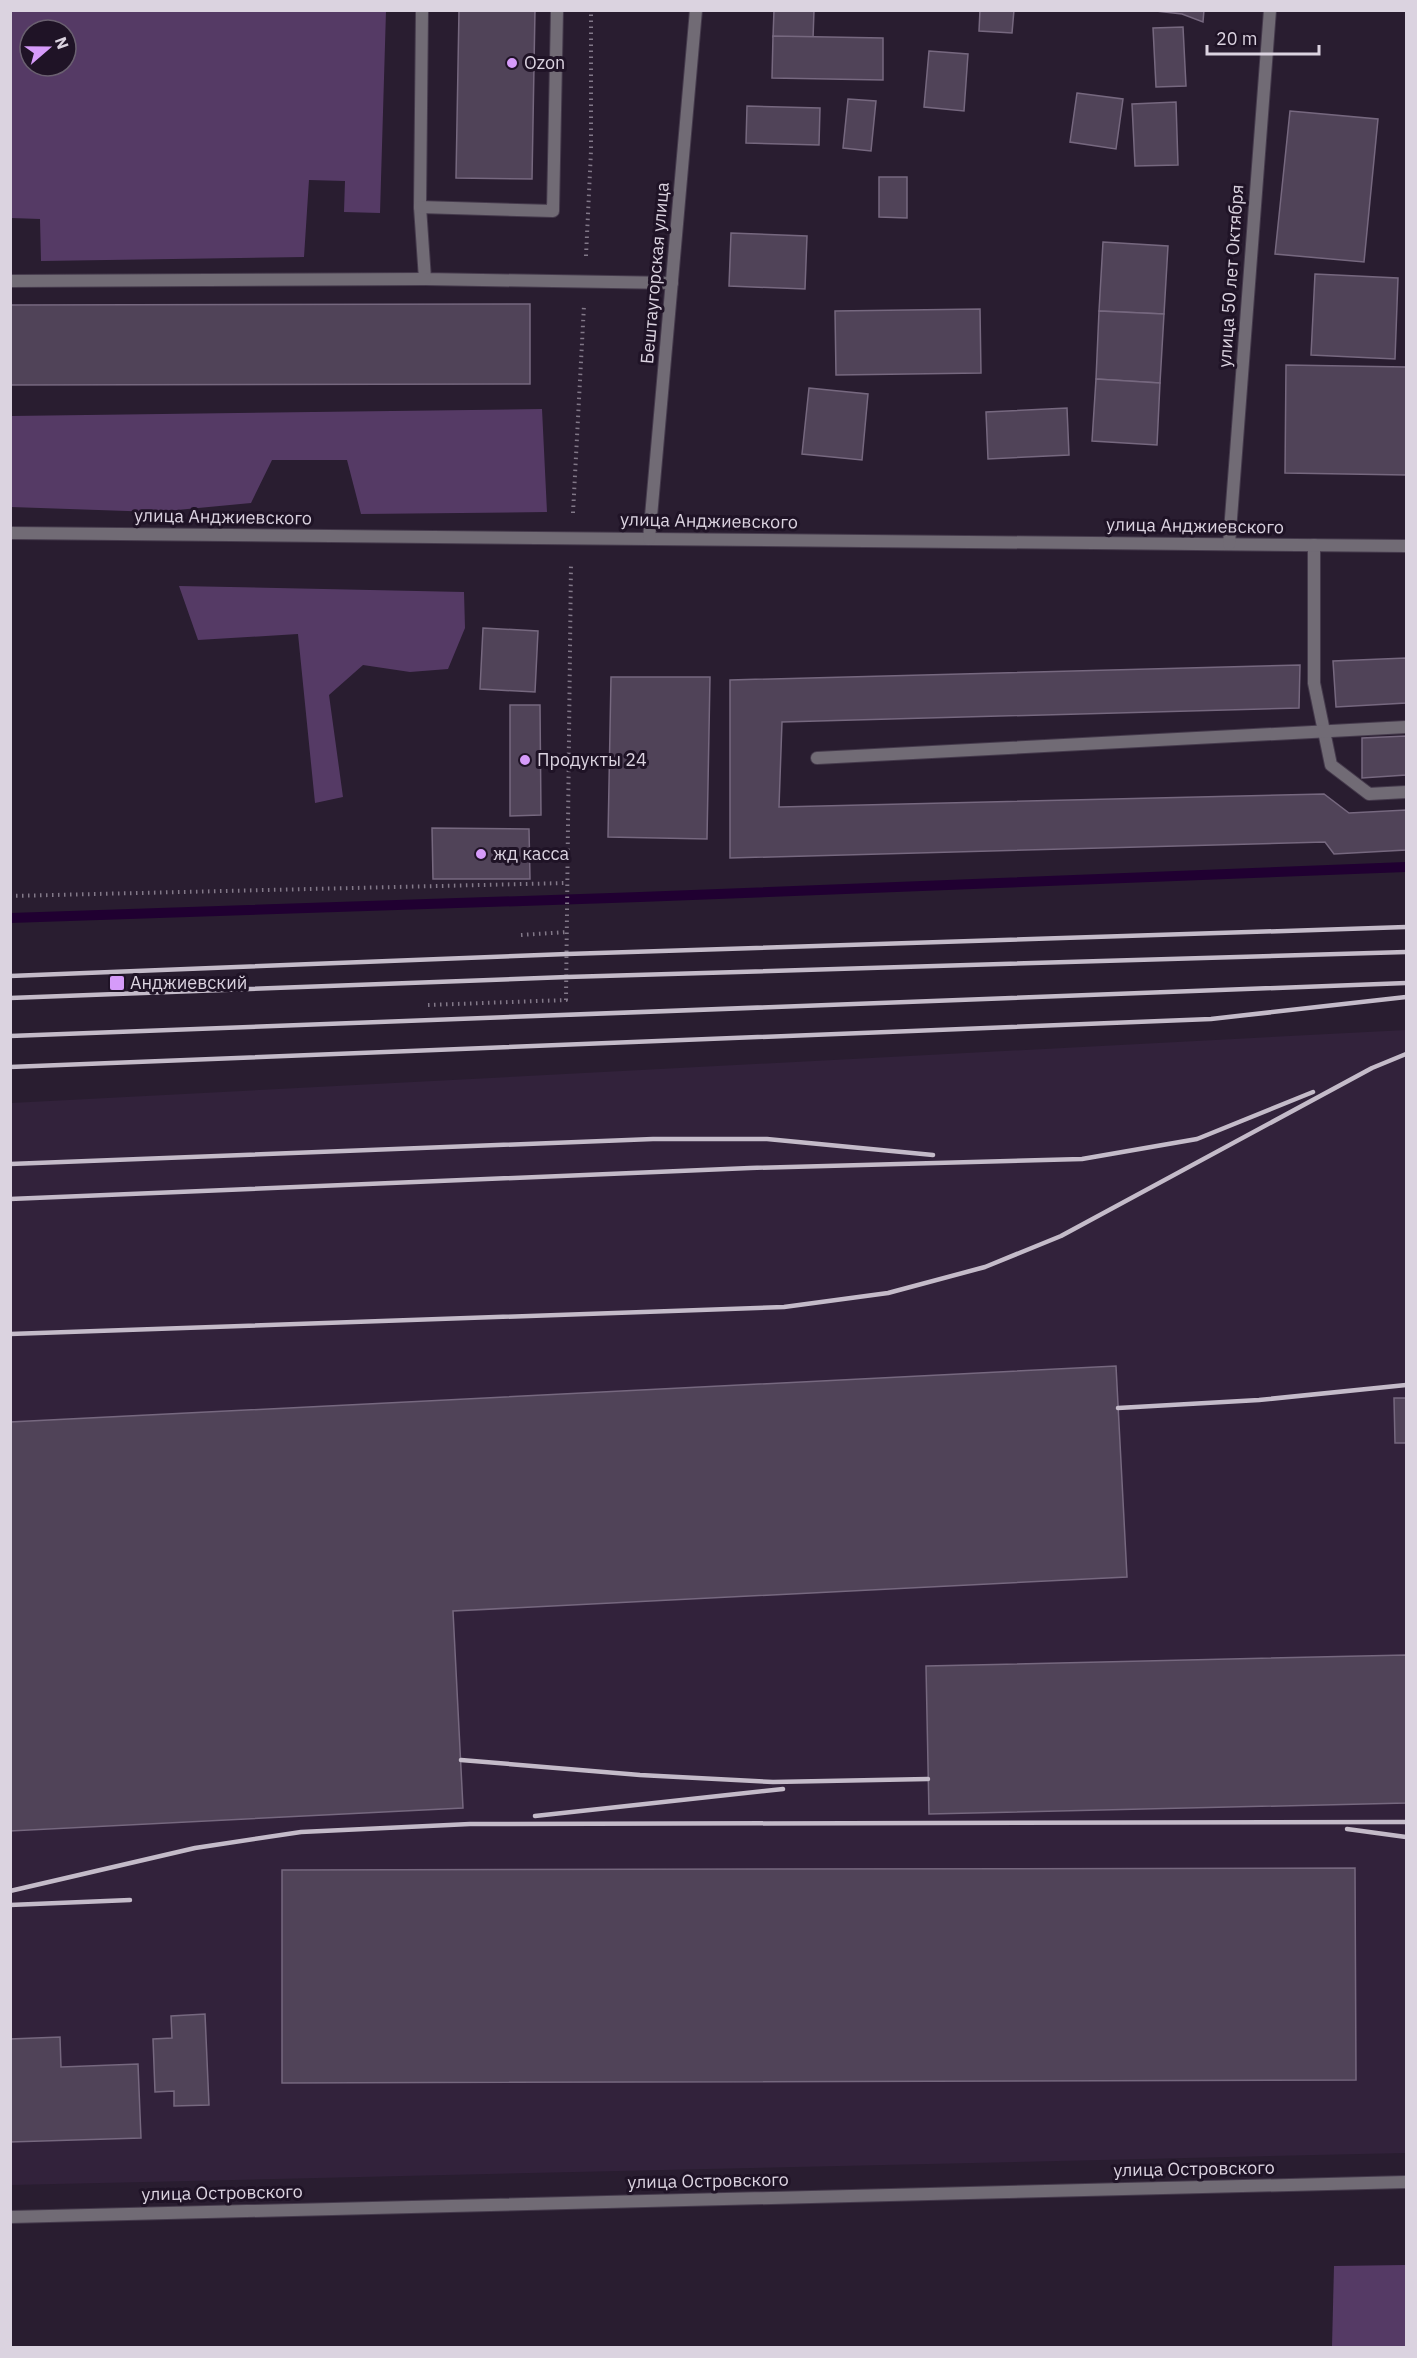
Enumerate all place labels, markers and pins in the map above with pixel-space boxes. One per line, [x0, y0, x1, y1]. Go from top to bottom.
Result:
place label: Ozon [524, 51, 565, 74]
marker: Ozon [505, 56, 519, 70]
place label: Продукты 24 [537, 748, 647, 771]
marker: Продукты 24 [518, 753, 532, 767]
place label: жд касса [493, 842, 569, 865]
marker: жд касса [474, 847, 488, 861]
place label: Анджиевский [130, 971, 247, 994]
marker: Анджиевский [108, 974, 126, 992]

